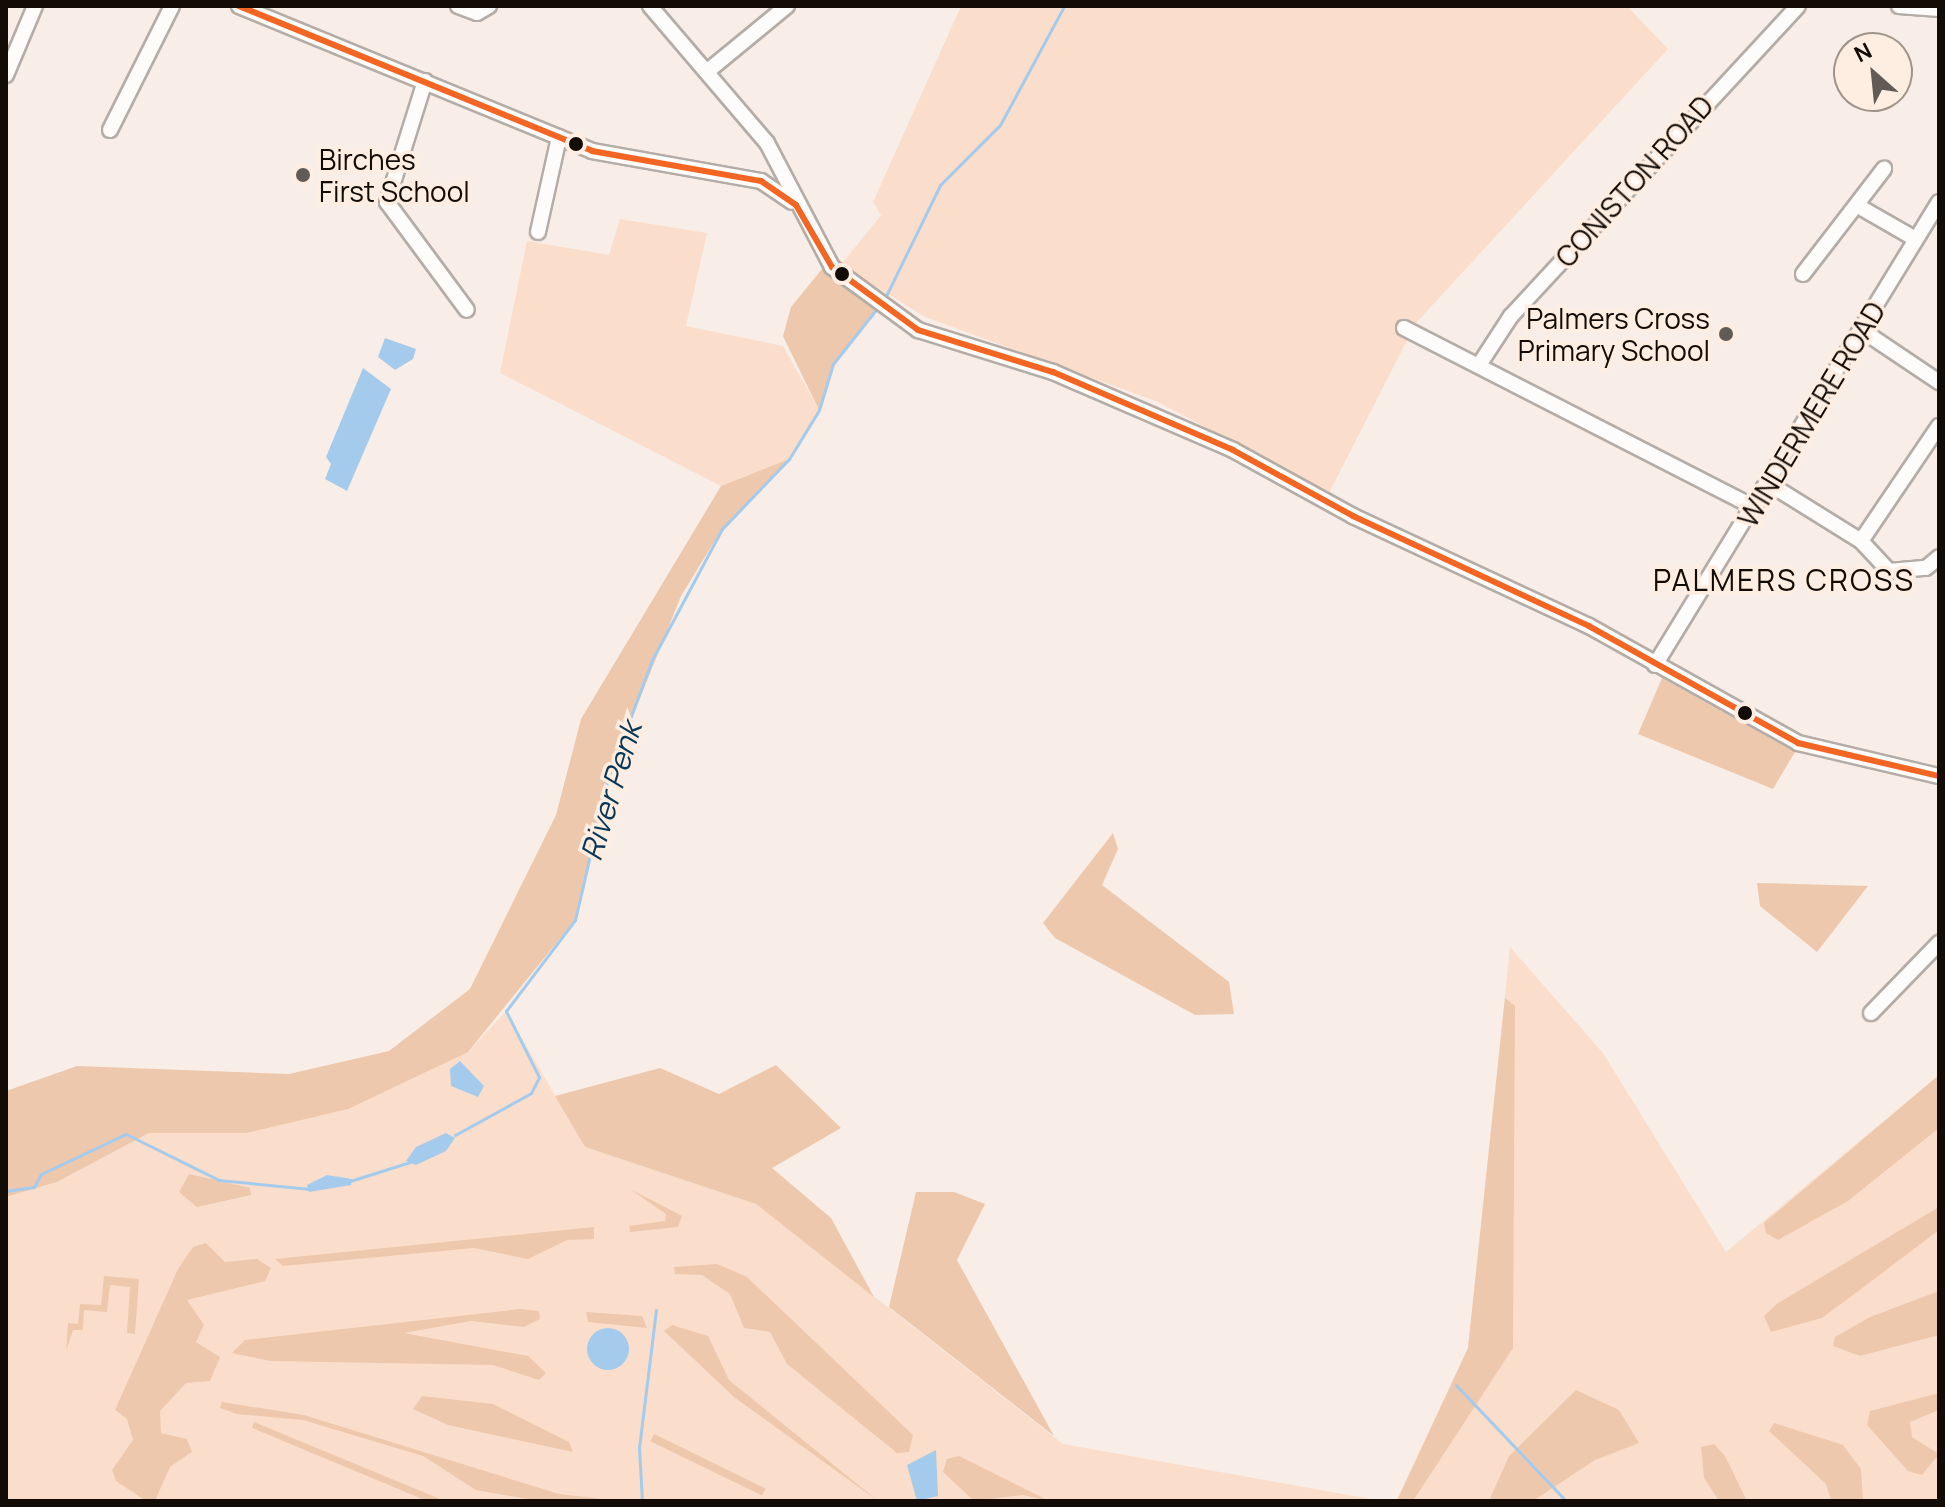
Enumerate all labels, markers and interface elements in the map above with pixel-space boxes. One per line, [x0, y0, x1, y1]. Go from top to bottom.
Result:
north arrow [1833, 32, 1913, 112]
text: N [1849, 35, 1877, 69]
street label: CONISTON ROAD [1548, 88, 1720, 274]
unlabelled marker [568, 136, 584, 152]
place label: Birches First School [319, 142, 470, 208]
marker: Birches First School [294, 166, 312, 184]
unlabelled marker [834, 266, 850, 282]
street label: WINDERMERE ROAD [1730, 295, 1892, 533]
place label: Palmers Cross Primary School [1518, 301, 1710, 367]
marker: Palmers Cross Primary School [1717, 325, 1735, 343]
district label: PALMERS CROSS [1653, 562, 1915, 598]
unlabelled marker [1737, 705, 1753, 721]
water label: River Penk [573, 717, 649, 865]

